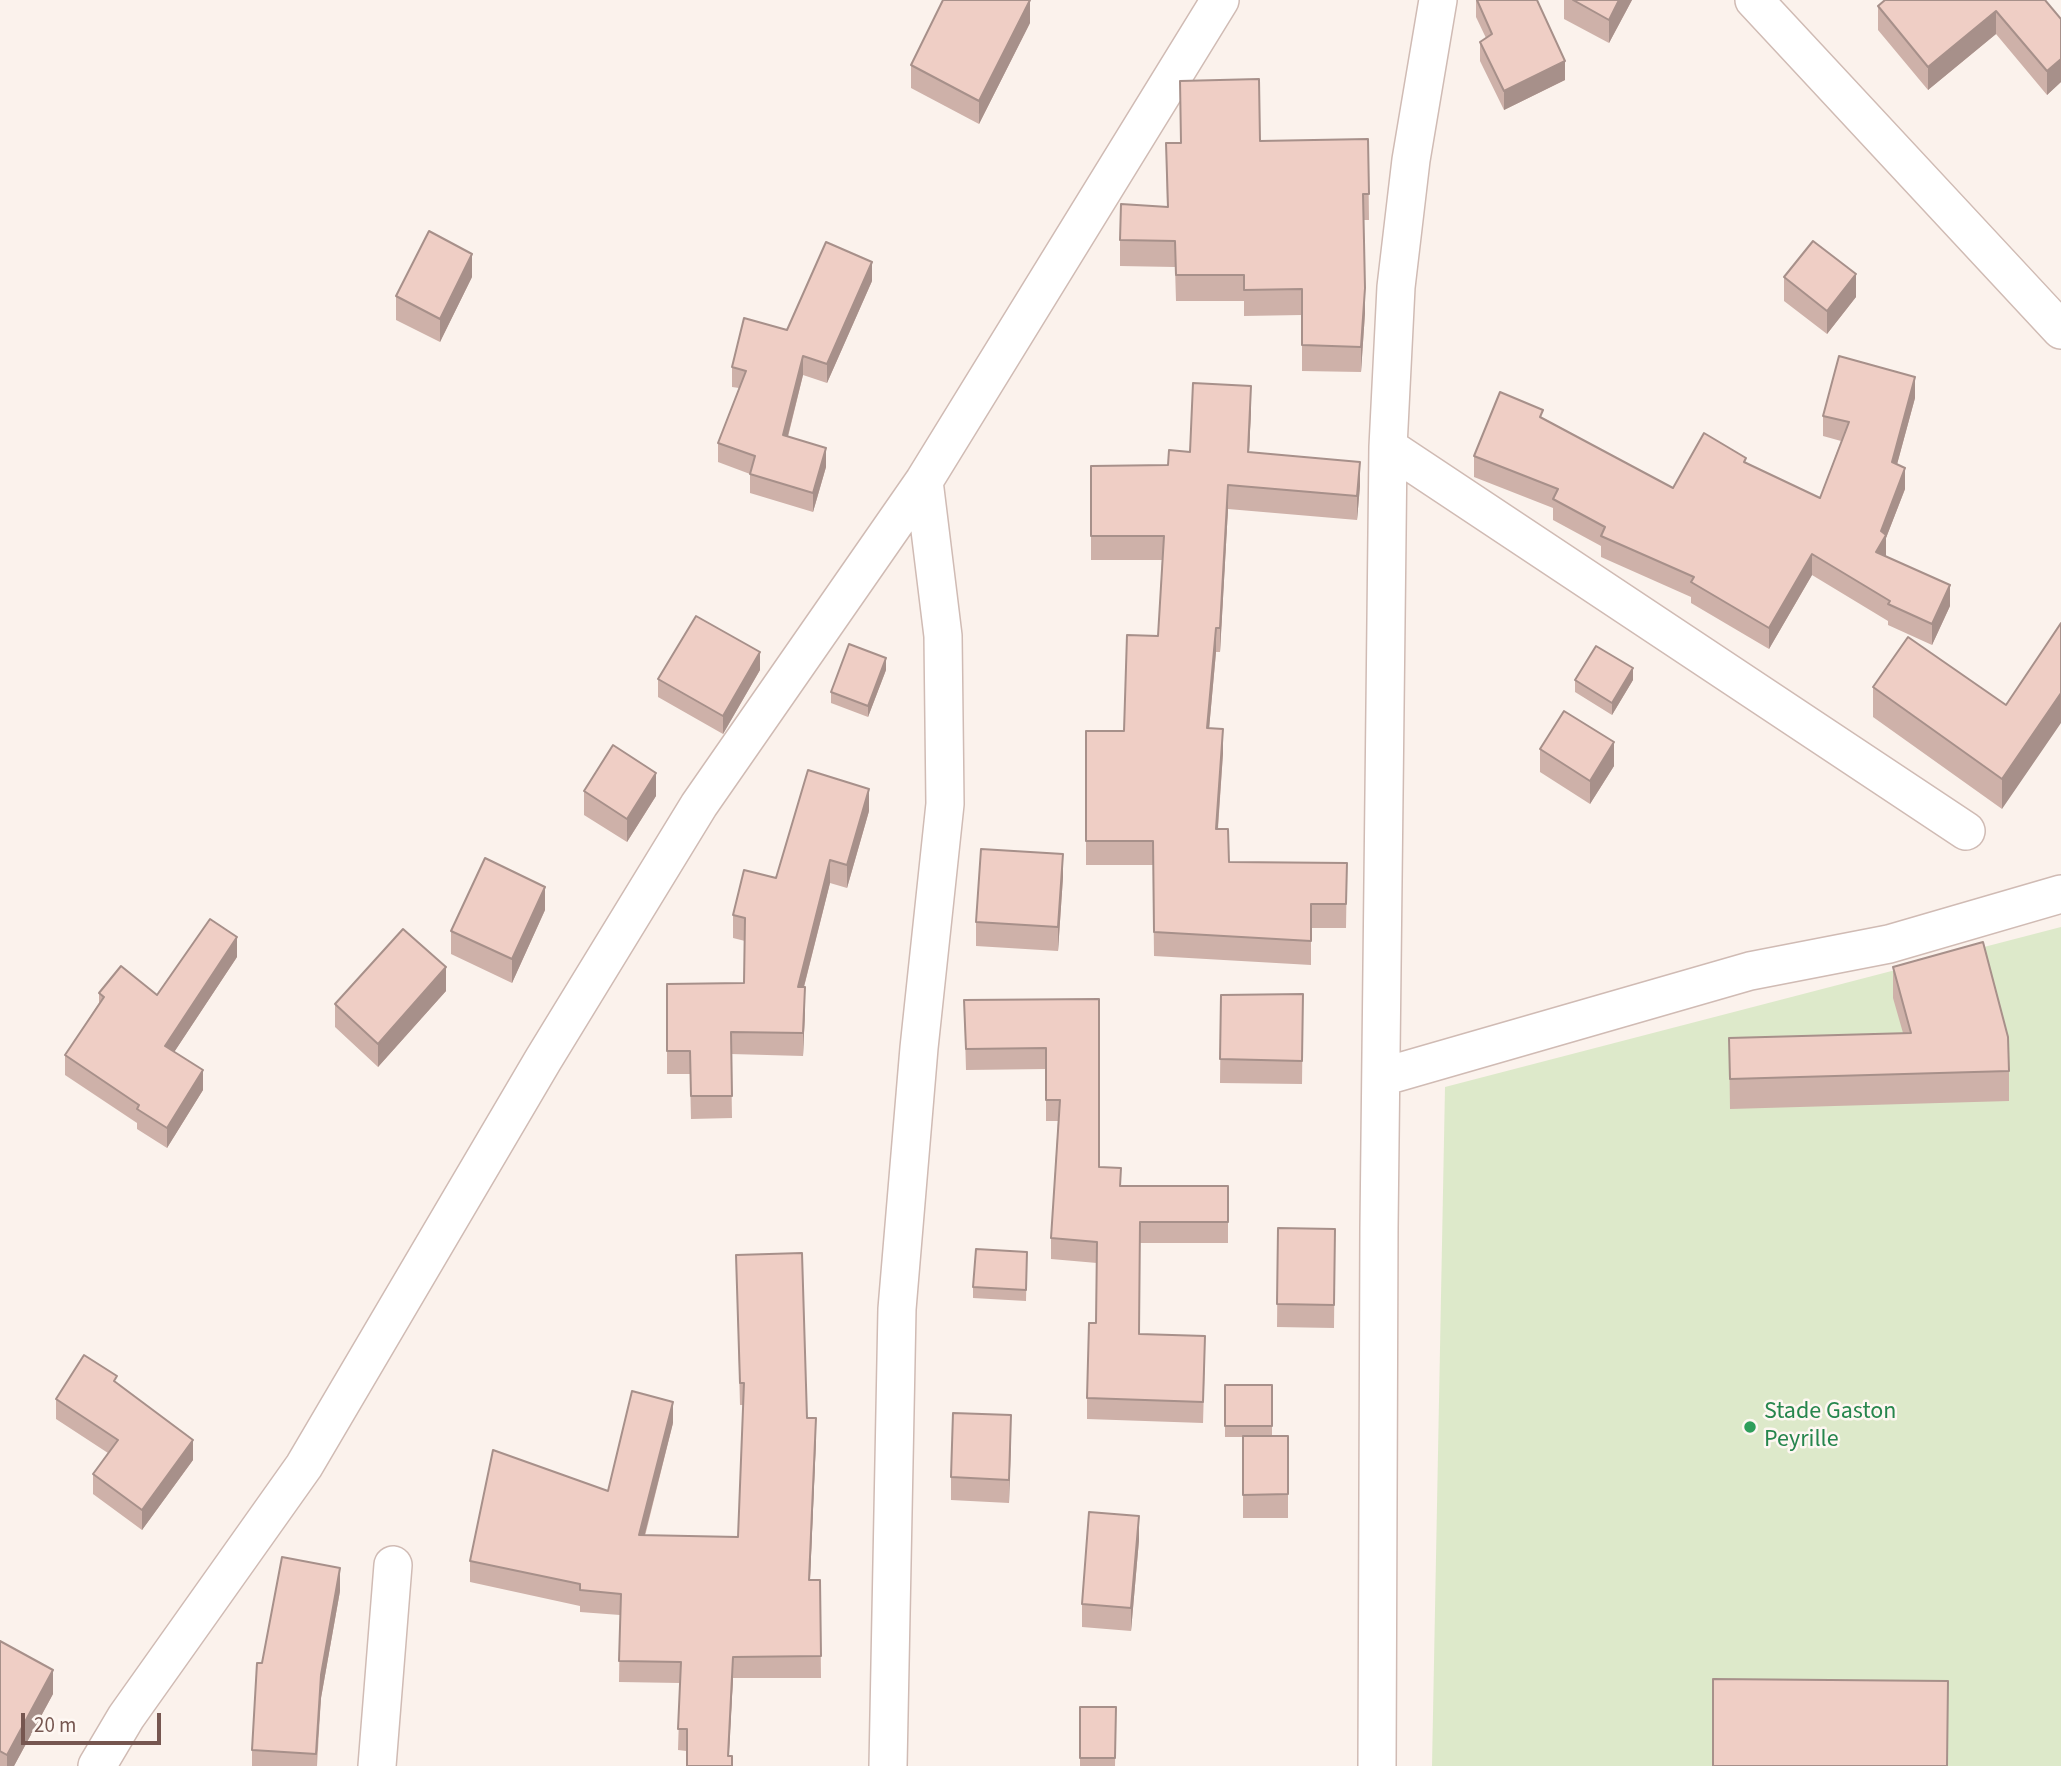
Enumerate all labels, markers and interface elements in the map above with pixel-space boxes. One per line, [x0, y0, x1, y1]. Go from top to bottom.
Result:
place label: Stade Gaston Peyrille [1764, 1399, 1896, 1455]
marker: Stade Gaston Peyrille [1742, 1419, 1758, 1435]
scale bar [24, 1700, 164, 1744]
text: 20 m [34, 1710, 76, 1740]

